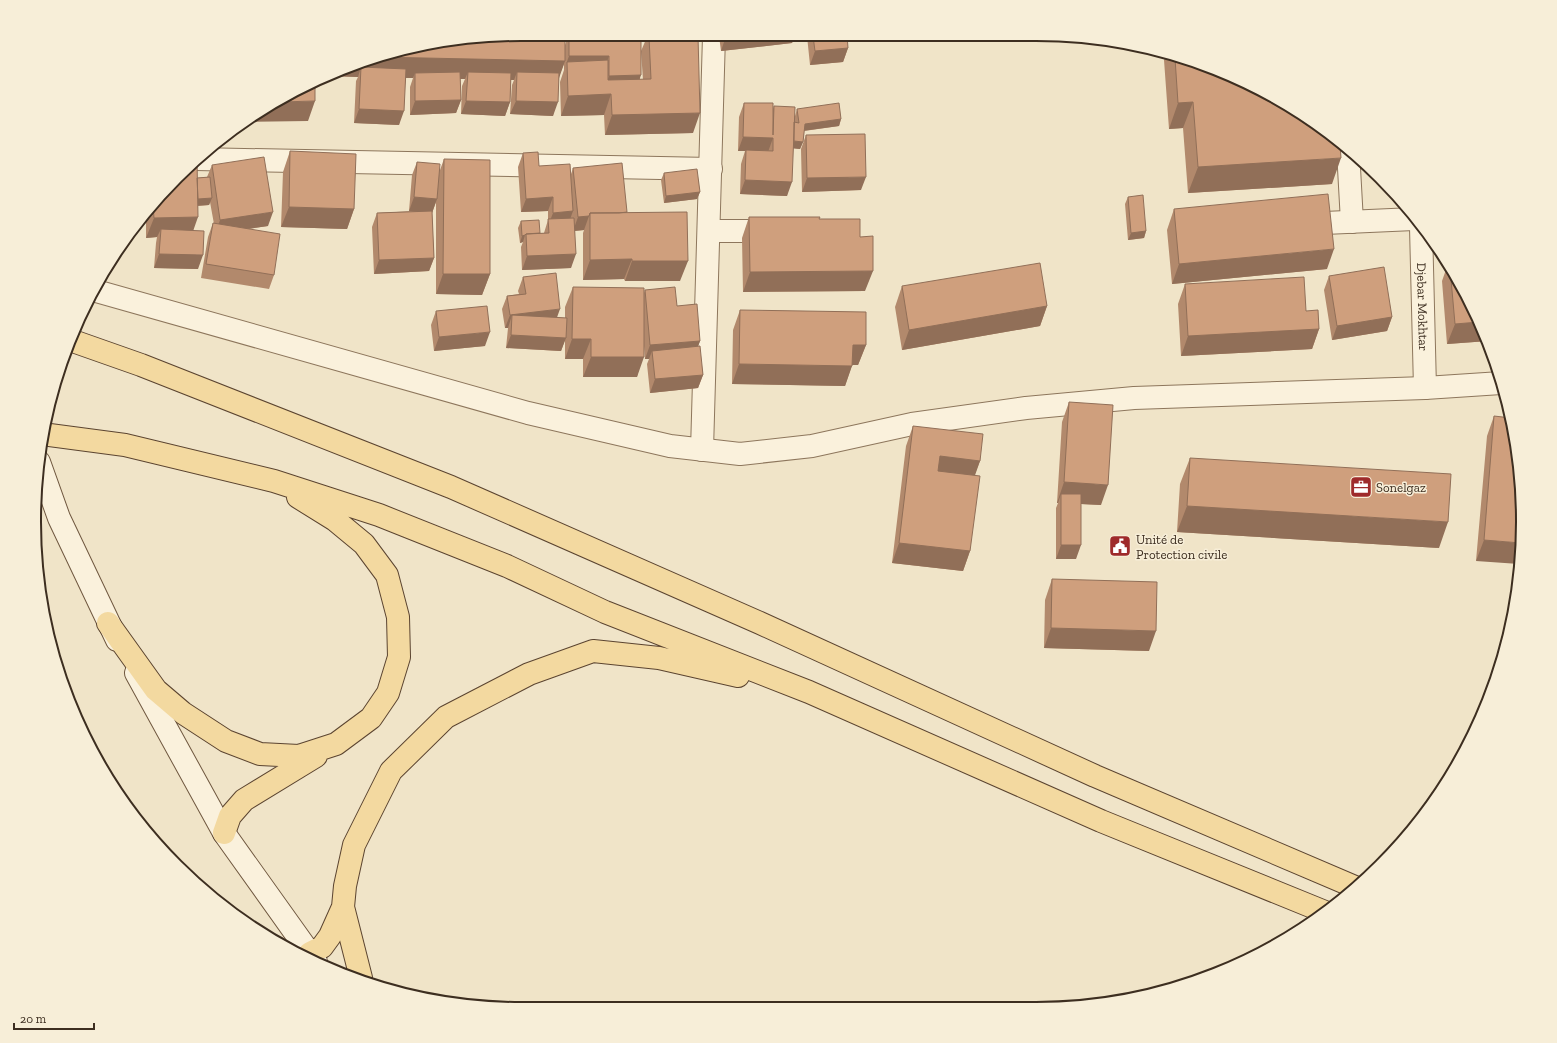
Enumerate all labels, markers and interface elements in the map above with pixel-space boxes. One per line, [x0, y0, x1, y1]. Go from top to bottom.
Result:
street label: Djebar Mokhtar [1414, 263, 1432, 351]
office icon: Sonelgaz [1348, 474, 1374, 500]
place label: Sonelgaz [1376, 480, 1426, 495]
place label: Unité de Protection civile [1136, 532, 1227, 562]
public building icon: Unité de Protection civile [1107, 533, 1133, 559]
scale bar [14, 1005, 94, 1031]
text: 20 m [20, 1012, 47, 1026]

